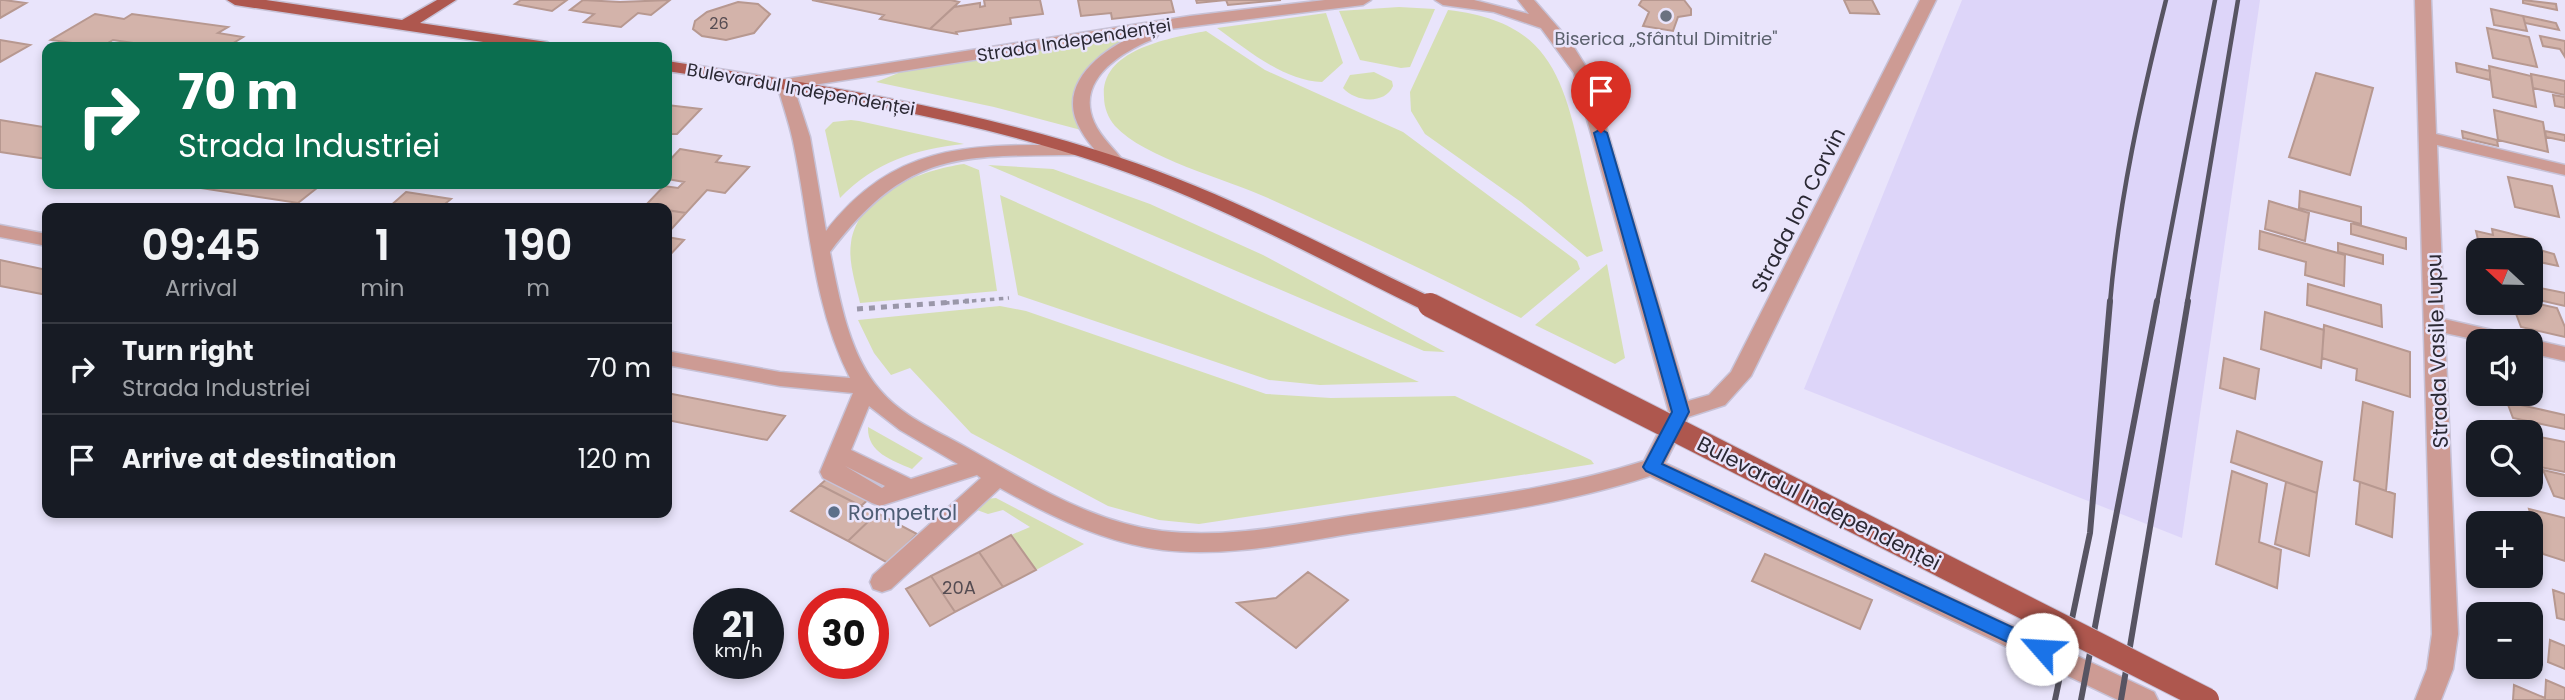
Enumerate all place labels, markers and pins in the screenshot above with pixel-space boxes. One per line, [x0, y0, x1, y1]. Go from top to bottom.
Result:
marker: Biserica „Sfântul Dimitrie" [1658, 8, 1674, 24]
place label: Biserica „Sfântul Dimitrie" [1554, 26, 1778, 51]
pin [1571, 61, 1631, 133]
place label: Rompetrol [848, 498, 957, 527]
marker: Rompetrol [826, 504, 842, 520]

